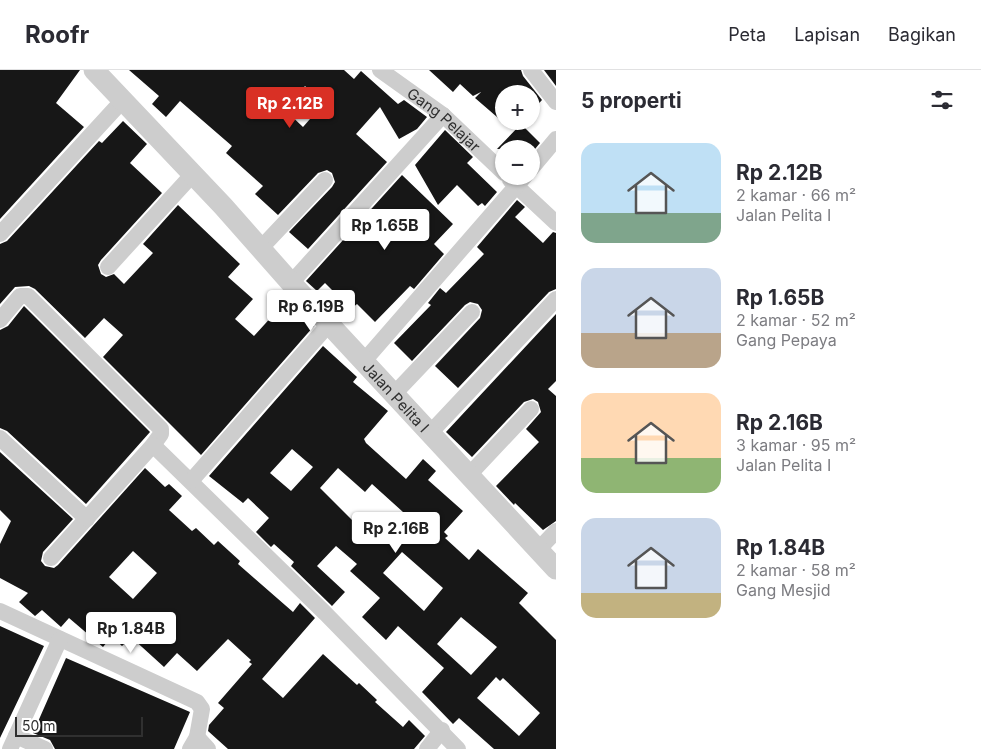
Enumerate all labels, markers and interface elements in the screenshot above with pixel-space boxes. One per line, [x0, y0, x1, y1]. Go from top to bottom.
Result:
text: Roofr [25, 20, 89, 49]
text: Peta [728, 24, 766, 45]
text: Lapisan [794, 24, 860, 45]
text: Bagikan [888, 24, 956, 45]
street label: Gang Pelajar [404, 83, 485, 156]
map controls [495, 85, 540, 185]
button: + [495, 85, 540, 130]
icon: filters [928, 86, 956, 114]
pin: Rp 2.12B [238, 87, 342, 129]
text: 5 properti [581, 88, 682, 113]
text: Rp 2.12B [257, 93, 323, 113]
button: − [495, 140, 540, 185]
text: Rp 2.12B [736, 160, 823, 185]
icon: home [621, 163, 681, 223]
text: 2 kamar · 66 m² [736, 185, 856, 205]
text: Jalan Pelita I [736, 205, 831, 225]
pin: Rp 1.65B [333, 208, 437, 251]
text: Rp 1.65B [351, 215, 419, 235]
text: Rp 1.65B [736, 285, 824, 310]
icon: home [621, 288, 681, 348]
pin: Rp 6.19B [259, 290, 363, 332]
text: Rp 6.19B [278, 296, 344, 316]
text: 2 kamar · 52 m² [736, 310, 856, 330]
text: Gang Pepaya [736, 330, 837, 350]
street label: Jalan Pelita I [359, 357, 434, 436]
text: Rp 2.16B [736, 410, 823, 435]
icon: home [621, 413, 681, 473]
text: 3 kamar · 95 m² [736, 435, 856, 455]
text: Jalan Pelita I [736, 455, 831, 475]
pin: Rp 2.16B [344, 512, 448, 554]
text: Rp 2.16B [363, 518, 429, 538]
text: Rp 1.84B [736, 535, 825, 560]
icon: home [621, 538, 681, 598]
text: 2 kamar · 58 m² [736, 560, 856, 580]
text: Gang Mesjid [736, 580, 830, 600]
pin: Rp 1.84B [79, 612, 183, 654]
text: Rp 1.84B [97, 618, 165, 638]
scale bar [15, 714, 142, 737]
text: 50 m [22, 717, 56, 734]

